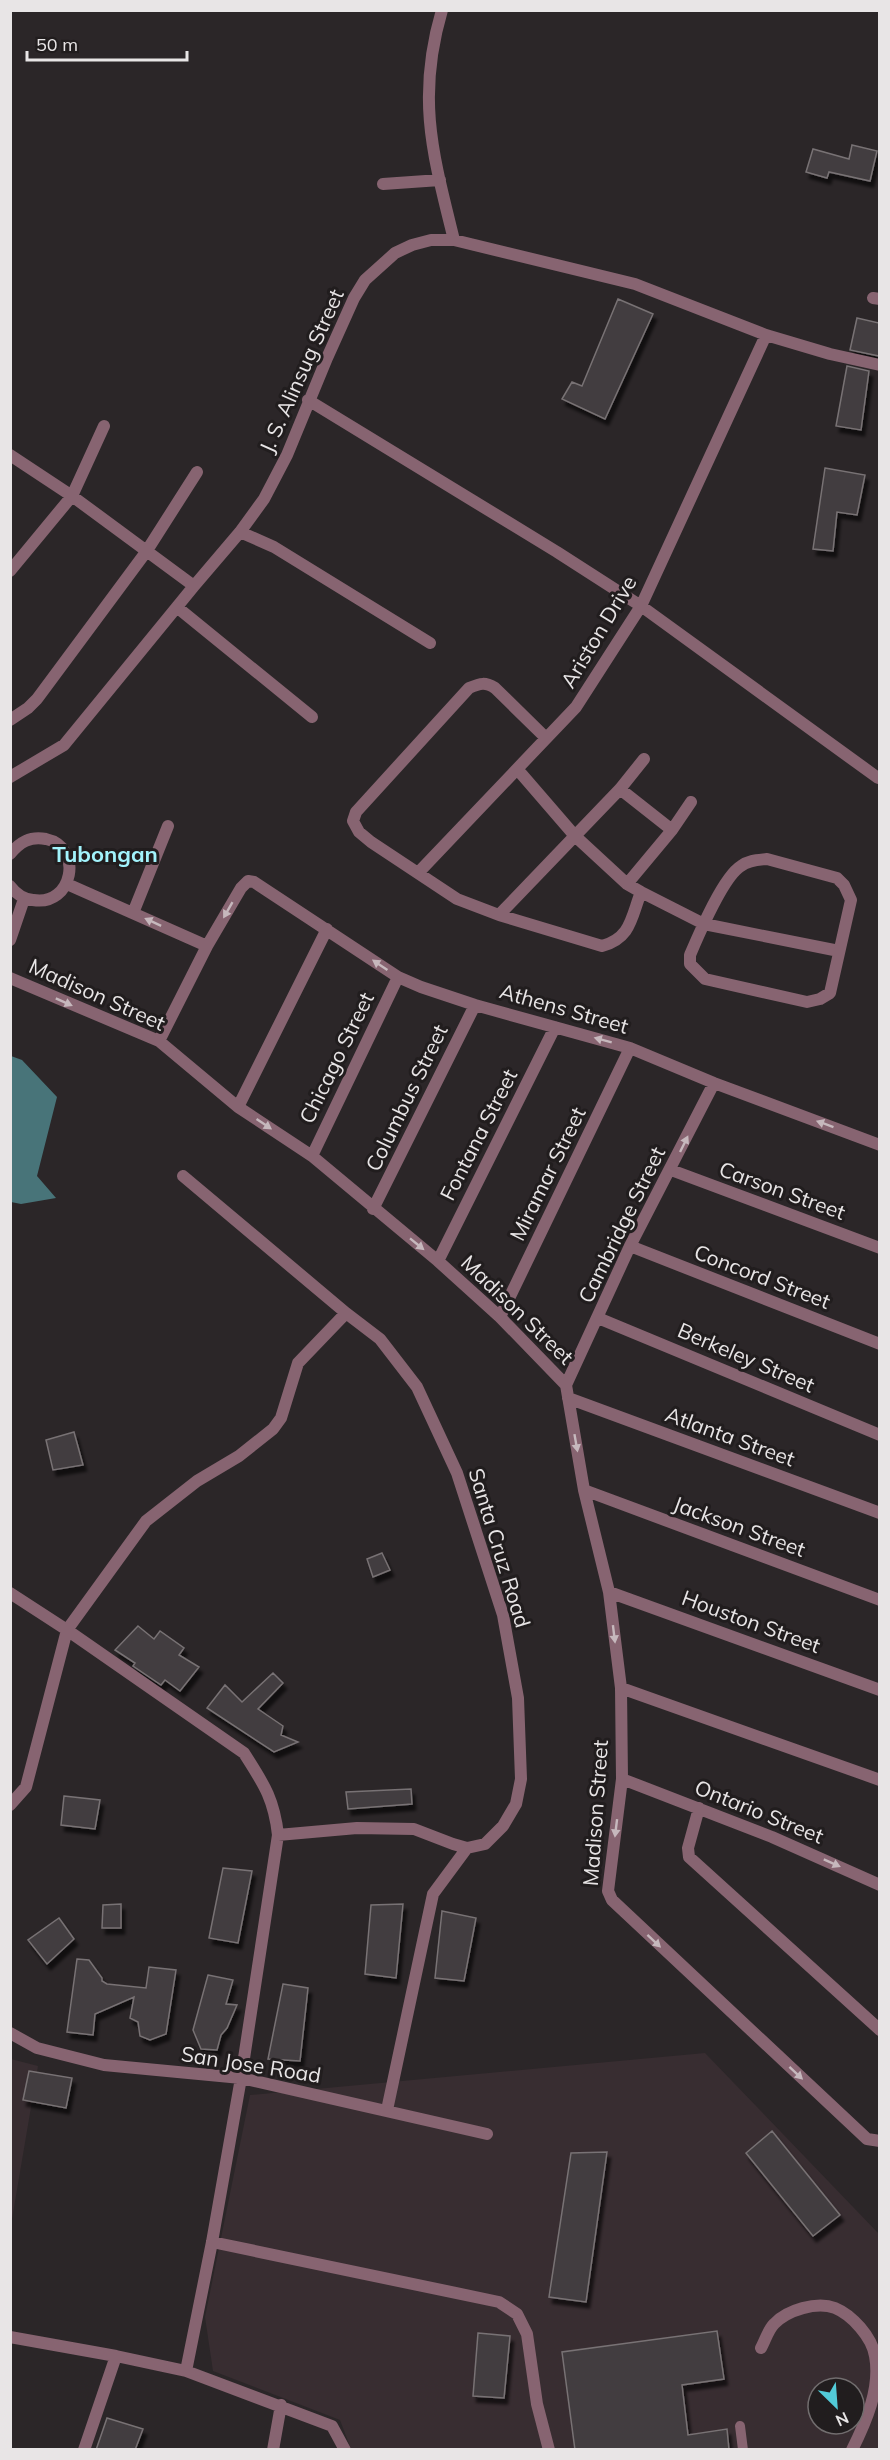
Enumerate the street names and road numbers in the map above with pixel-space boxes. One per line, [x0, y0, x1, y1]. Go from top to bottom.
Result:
street label: J. S. Alinsug Street [253, 285, 349, 457]
street label: Ariston Drive [555, 571, 642, 692]
street label: Madison Street [25, 952, 170, 1036]
street label: Athens Street [497, 977, 632, 1039]
street label: Chicago Street [293, 988, 379, 1127]
street label: Columbus Street [359, 1020, 453, 1175]
street label: Fontana Street [434, 1064, 522, 1205]
street label: Miramar Street [504, 1103, 591, 1245]
street label: Cambridge Street [572, 1142, 670, 1307]
street label: Carson Street [716, 1155, 849, 1225]
street label: Concord Street [691, 1238, 834, 1314]
street label: Madison Street [456, 1249, 579, 1370]
street label: Berkeley Street [674, 1317, 819, 1398]
street label: Atlanta Street [662, 1401, 799, 1472]
street label: Santa Cruz Road [463, 1465, 537, 1631]
street label: Jackson Street [670, 1490, 809, 1562]
street label: Houston Street [678, 1584, 824, 1658]
street label: Madison Street [577, 1739, 613, 1887]
street label: Ontario Street [691, 1773, 828, 1849]
street label: San Jose Road [179, 2040, 323, 2088]

